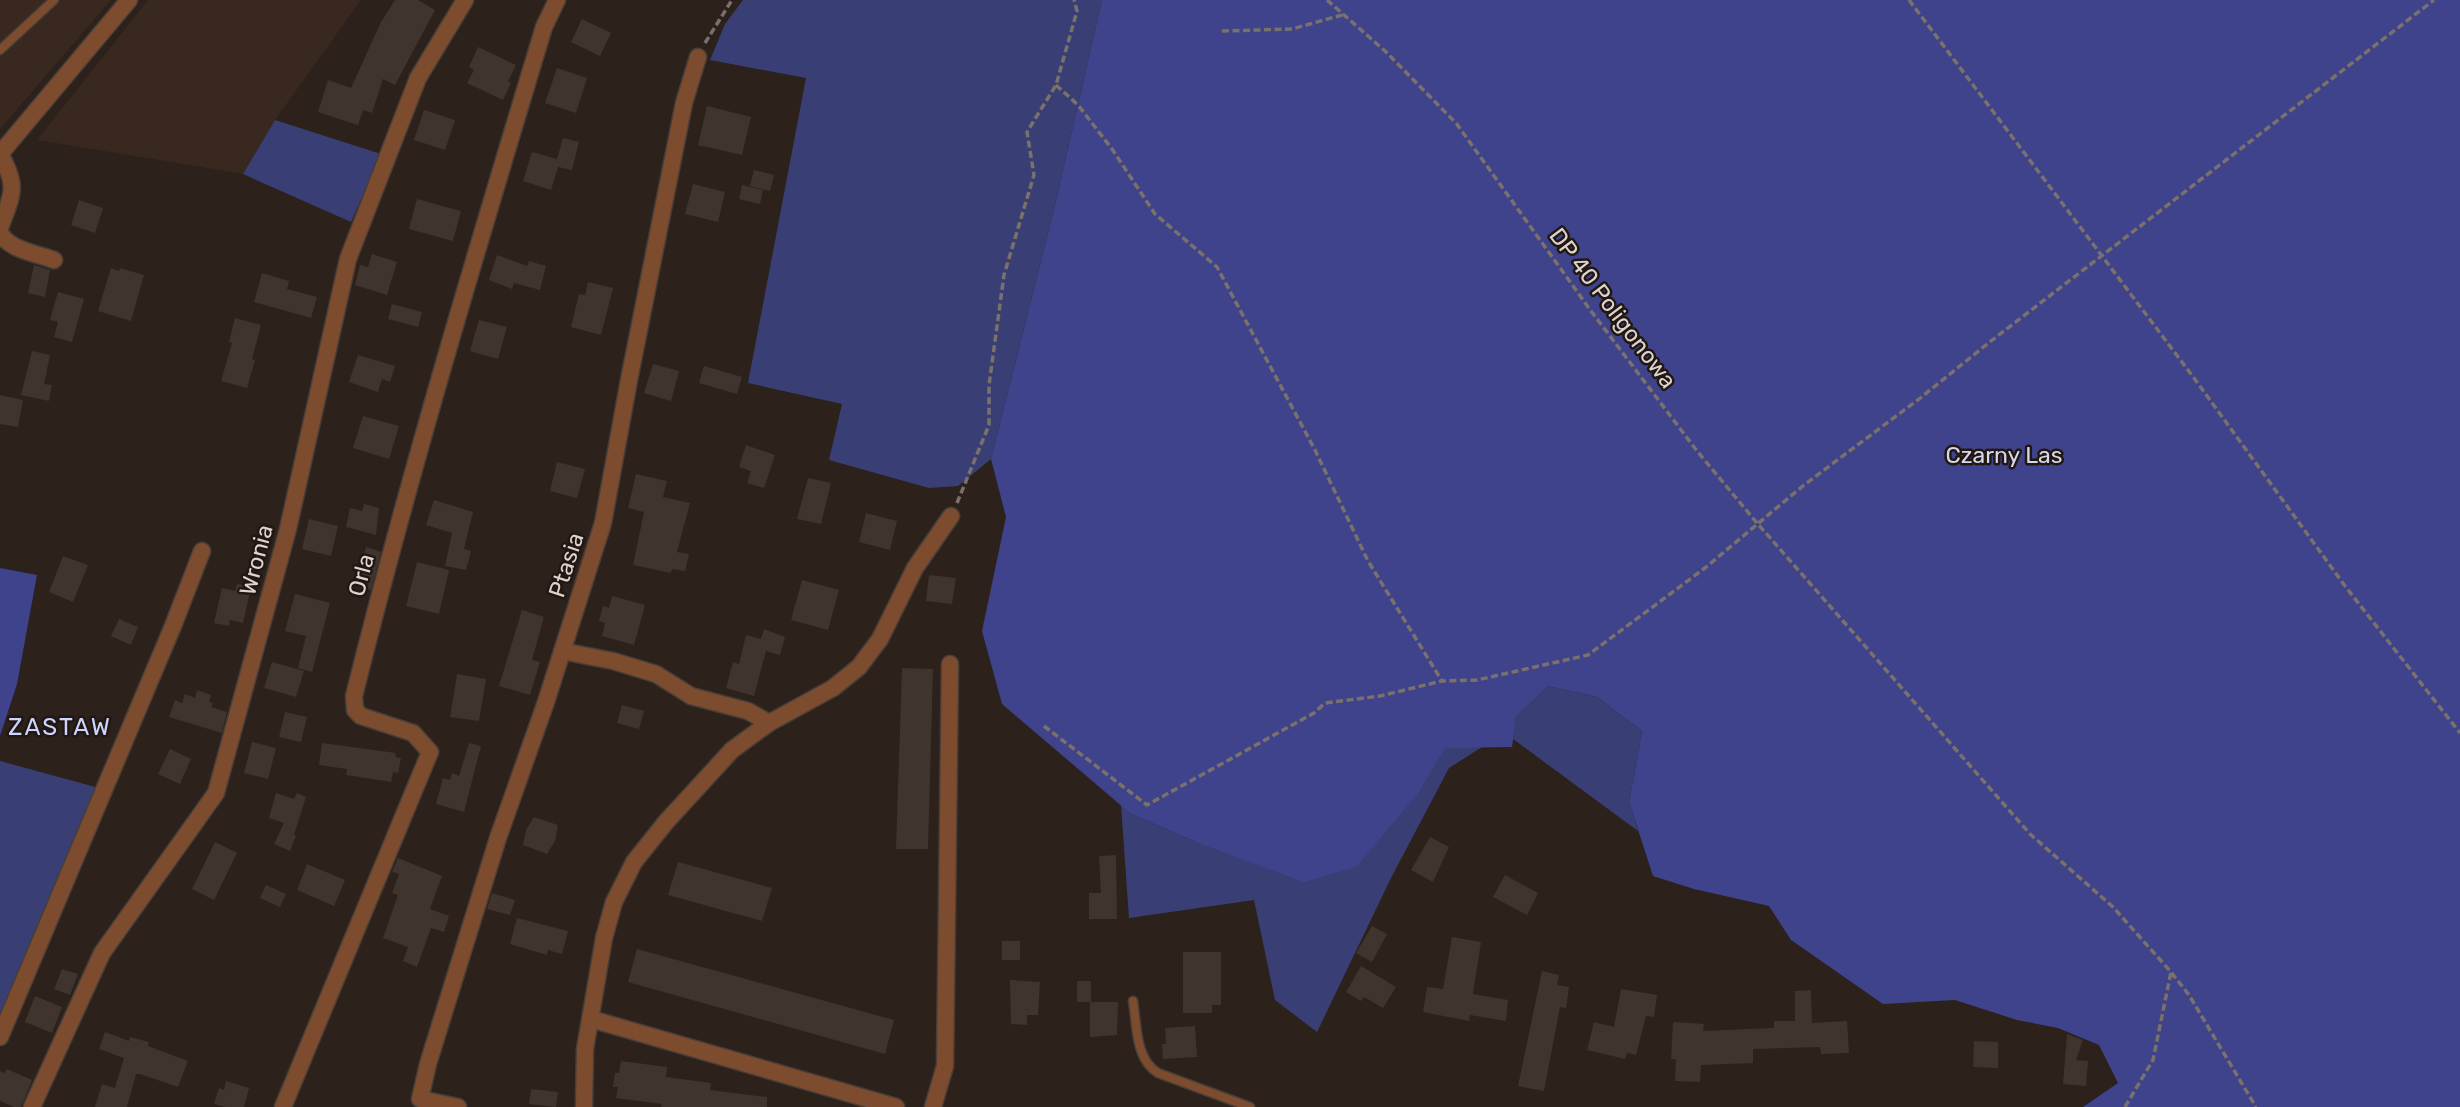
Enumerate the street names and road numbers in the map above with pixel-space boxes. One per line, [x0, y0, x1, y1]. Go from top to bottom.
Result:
street label: DP 40 Poligonowa [1544, 222, 1682, 394]
street label: Wronia [233, 522, 279, 598]
street label: Ptasia [542, 529, 590, 601]
street label: Orla [342, 551, 380, 599]

